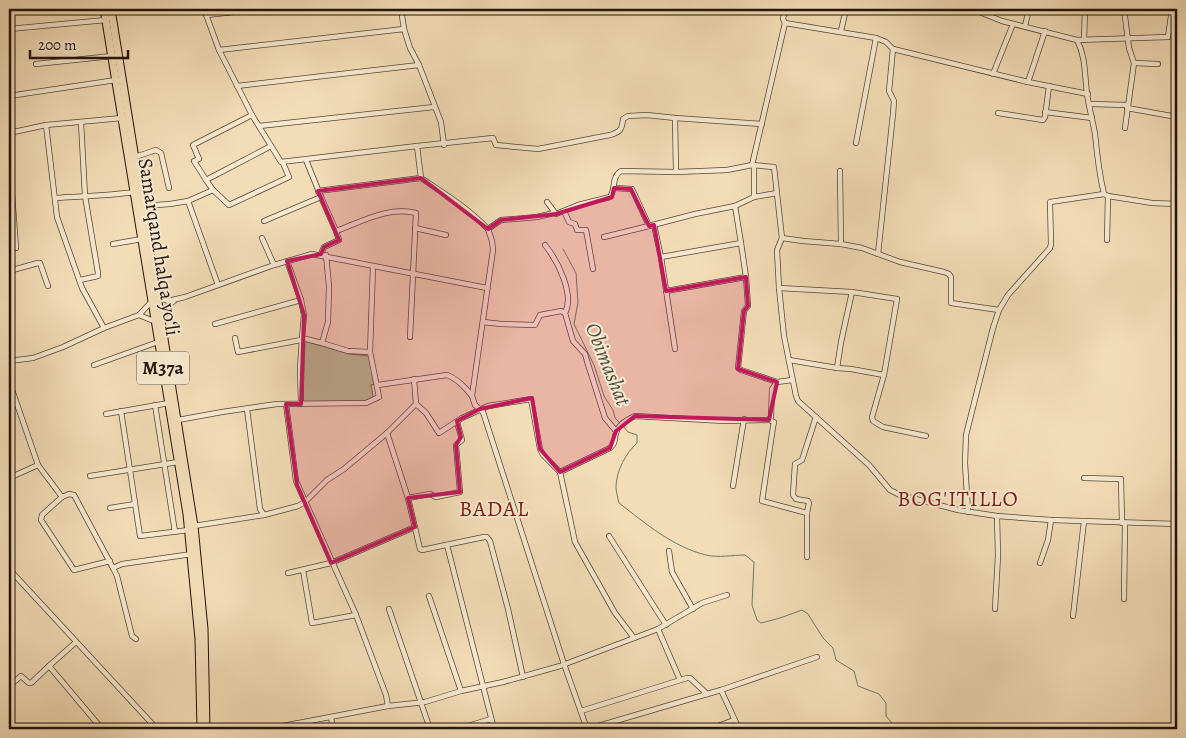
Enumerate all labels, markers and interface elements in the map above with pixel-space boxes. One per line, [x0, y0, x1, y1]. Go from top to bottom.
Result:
scale bar [30, 28, 128, 60]
text: 200 m [38, 35, 77, 55]
street label: Samarqand halqa yoʻli [132, 156, 186, 338]
water label: Obimashat [579, 318, 638, 411]
road number: M37a [137, 352, 189, 384]
district label: BOG'ITILLO [897, 484, 1019, 514]
district label: BADAL [459, 494, 529, 524]

